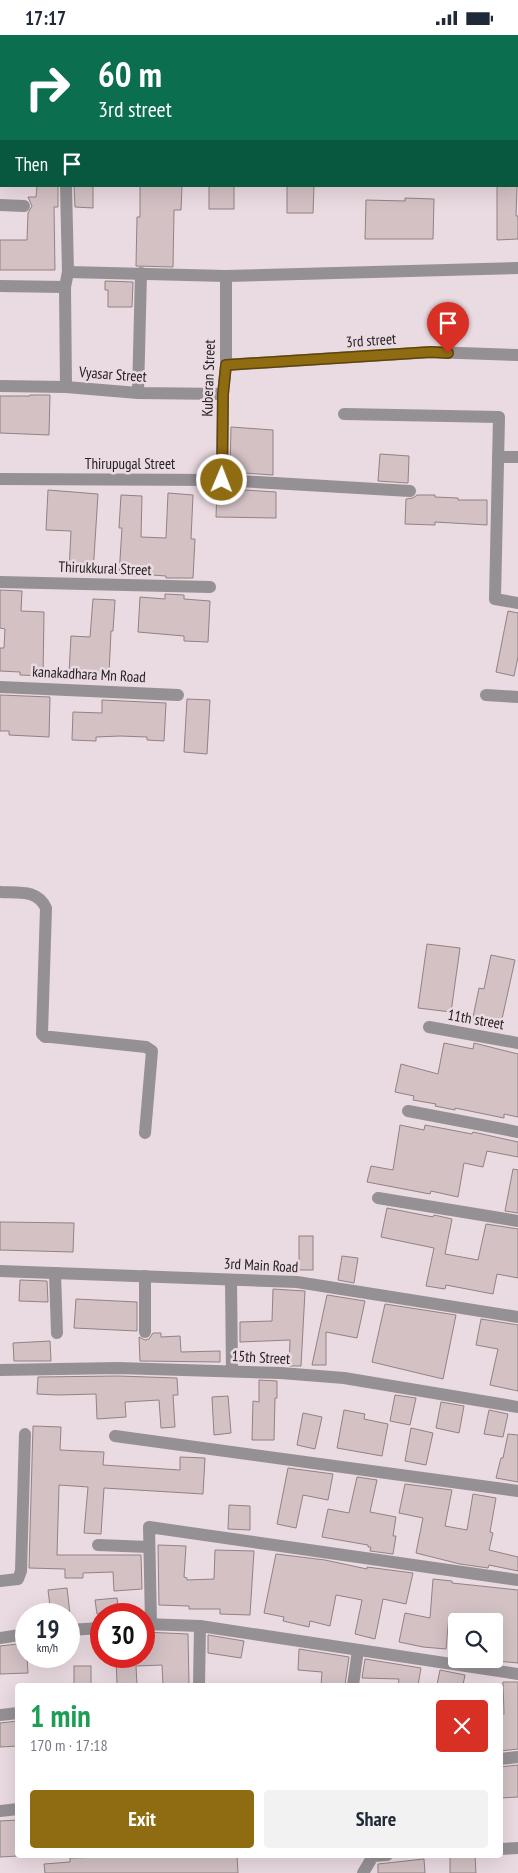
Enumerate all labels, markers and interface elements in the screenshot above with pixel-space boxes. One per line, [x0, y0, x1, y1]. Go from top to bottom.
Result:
text: 17:17 [25, 6, 66, 30]
text: 60 m [98, 51, 162, 97]
icon: right [15, 55, 80, 120]
text: 3rd street [98, 95, 172, 123]
icon: arrive [58, 150, 86, 178]
text: Then [15, 152, 48, 176]
pin [427, 302, 469, 353]
icon: arrive [434, 309, 462, 337]
street label: 3rd street [345, 329, 397, 351]
street label: Kuberan Street [197, 339, 219, 417]
street label: Vyasar Street [78, 362, 147, 386]
position arrow [195, 453, 247, 505]
street label: Thirupugal Street [85, 454, 175, 473]
street label: Thirukkural Street [58, 557, 152, 579]
street label: kanakadhara Mn Road [32, 662, 146, 686]
street label: 11th street [446, 1005, 506, 1033]
street label: 3rd Main Road [223, 1254, 299, 1276]
street label: 15th Street [231, 1346, 291, 1368]
speed limit sign: 30 [90, 1603, 155, 1668]
text: 19 [36, 1613, 59, 1645]
map controls [448, 1613, 503, 1668]
button: search [448, 1613, 503, 1668]
text: km/h [37, 1640, 58, 1655]
text: 1 min [30, 1696, 91, 1735]
button: close [436, 1700, 488, 1752]
text: 170 m · 17:18 [30, 1735, 108, 1755]
button: Exit [30, 1790, 254, 1848]
button: Share [264, 1790, 488, 1848]

